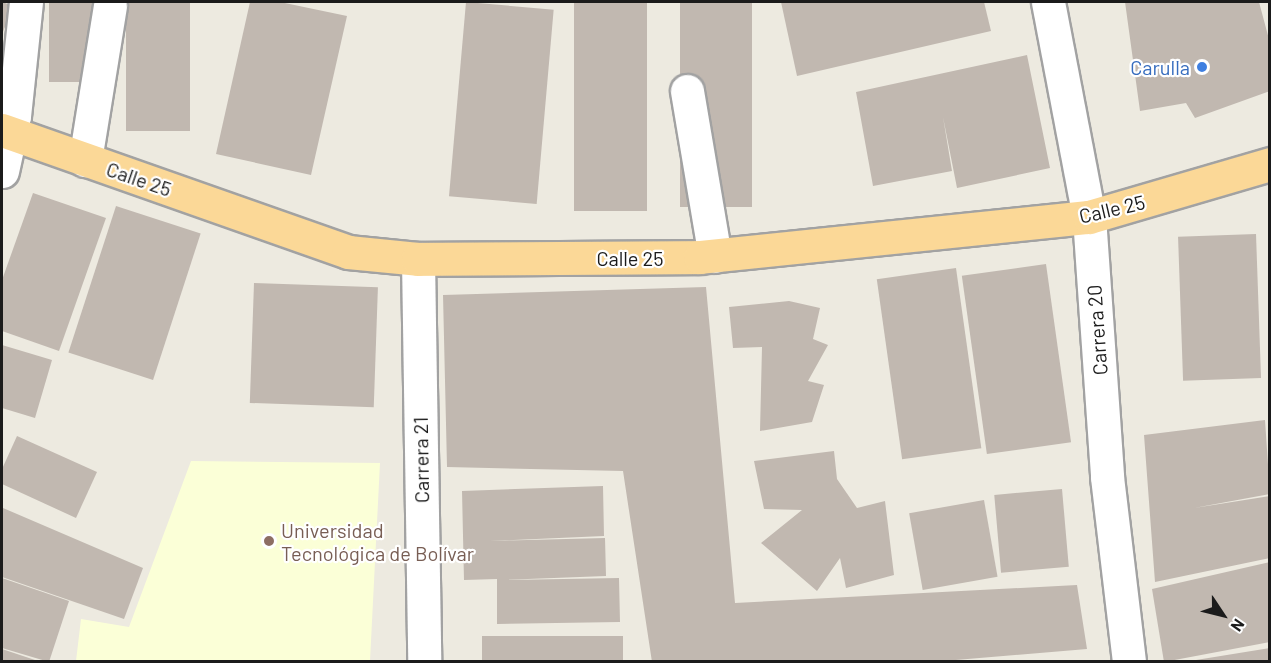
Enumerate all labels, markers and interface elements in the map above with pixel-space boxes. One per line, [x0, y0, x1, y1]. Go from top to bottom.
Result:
place label: Carulla [1130, 55, 1190, 79]
marker: Carulla [1195, 60, 1209, 74]
street label: Calle 25 [103, 157, 175, 201]
street label: Calle 25 [1077, 190, 1147, 228]
street label: Calle 25 [596, 246, 664, 270]
street label: Carrera 20 [1082, 284, 1112, 376]
street label: Carrera 21 [408, 417, 434, 503]
place label: Universidad Tecnológica de Bolívar [281, 518, 474, 565]
marker: Universidad Tecnológica de Bolívar [262, 534, 276, 548]
north arrow [1193, 585, 1253, 645]
text: N [1227, 616, 1249, 635]

